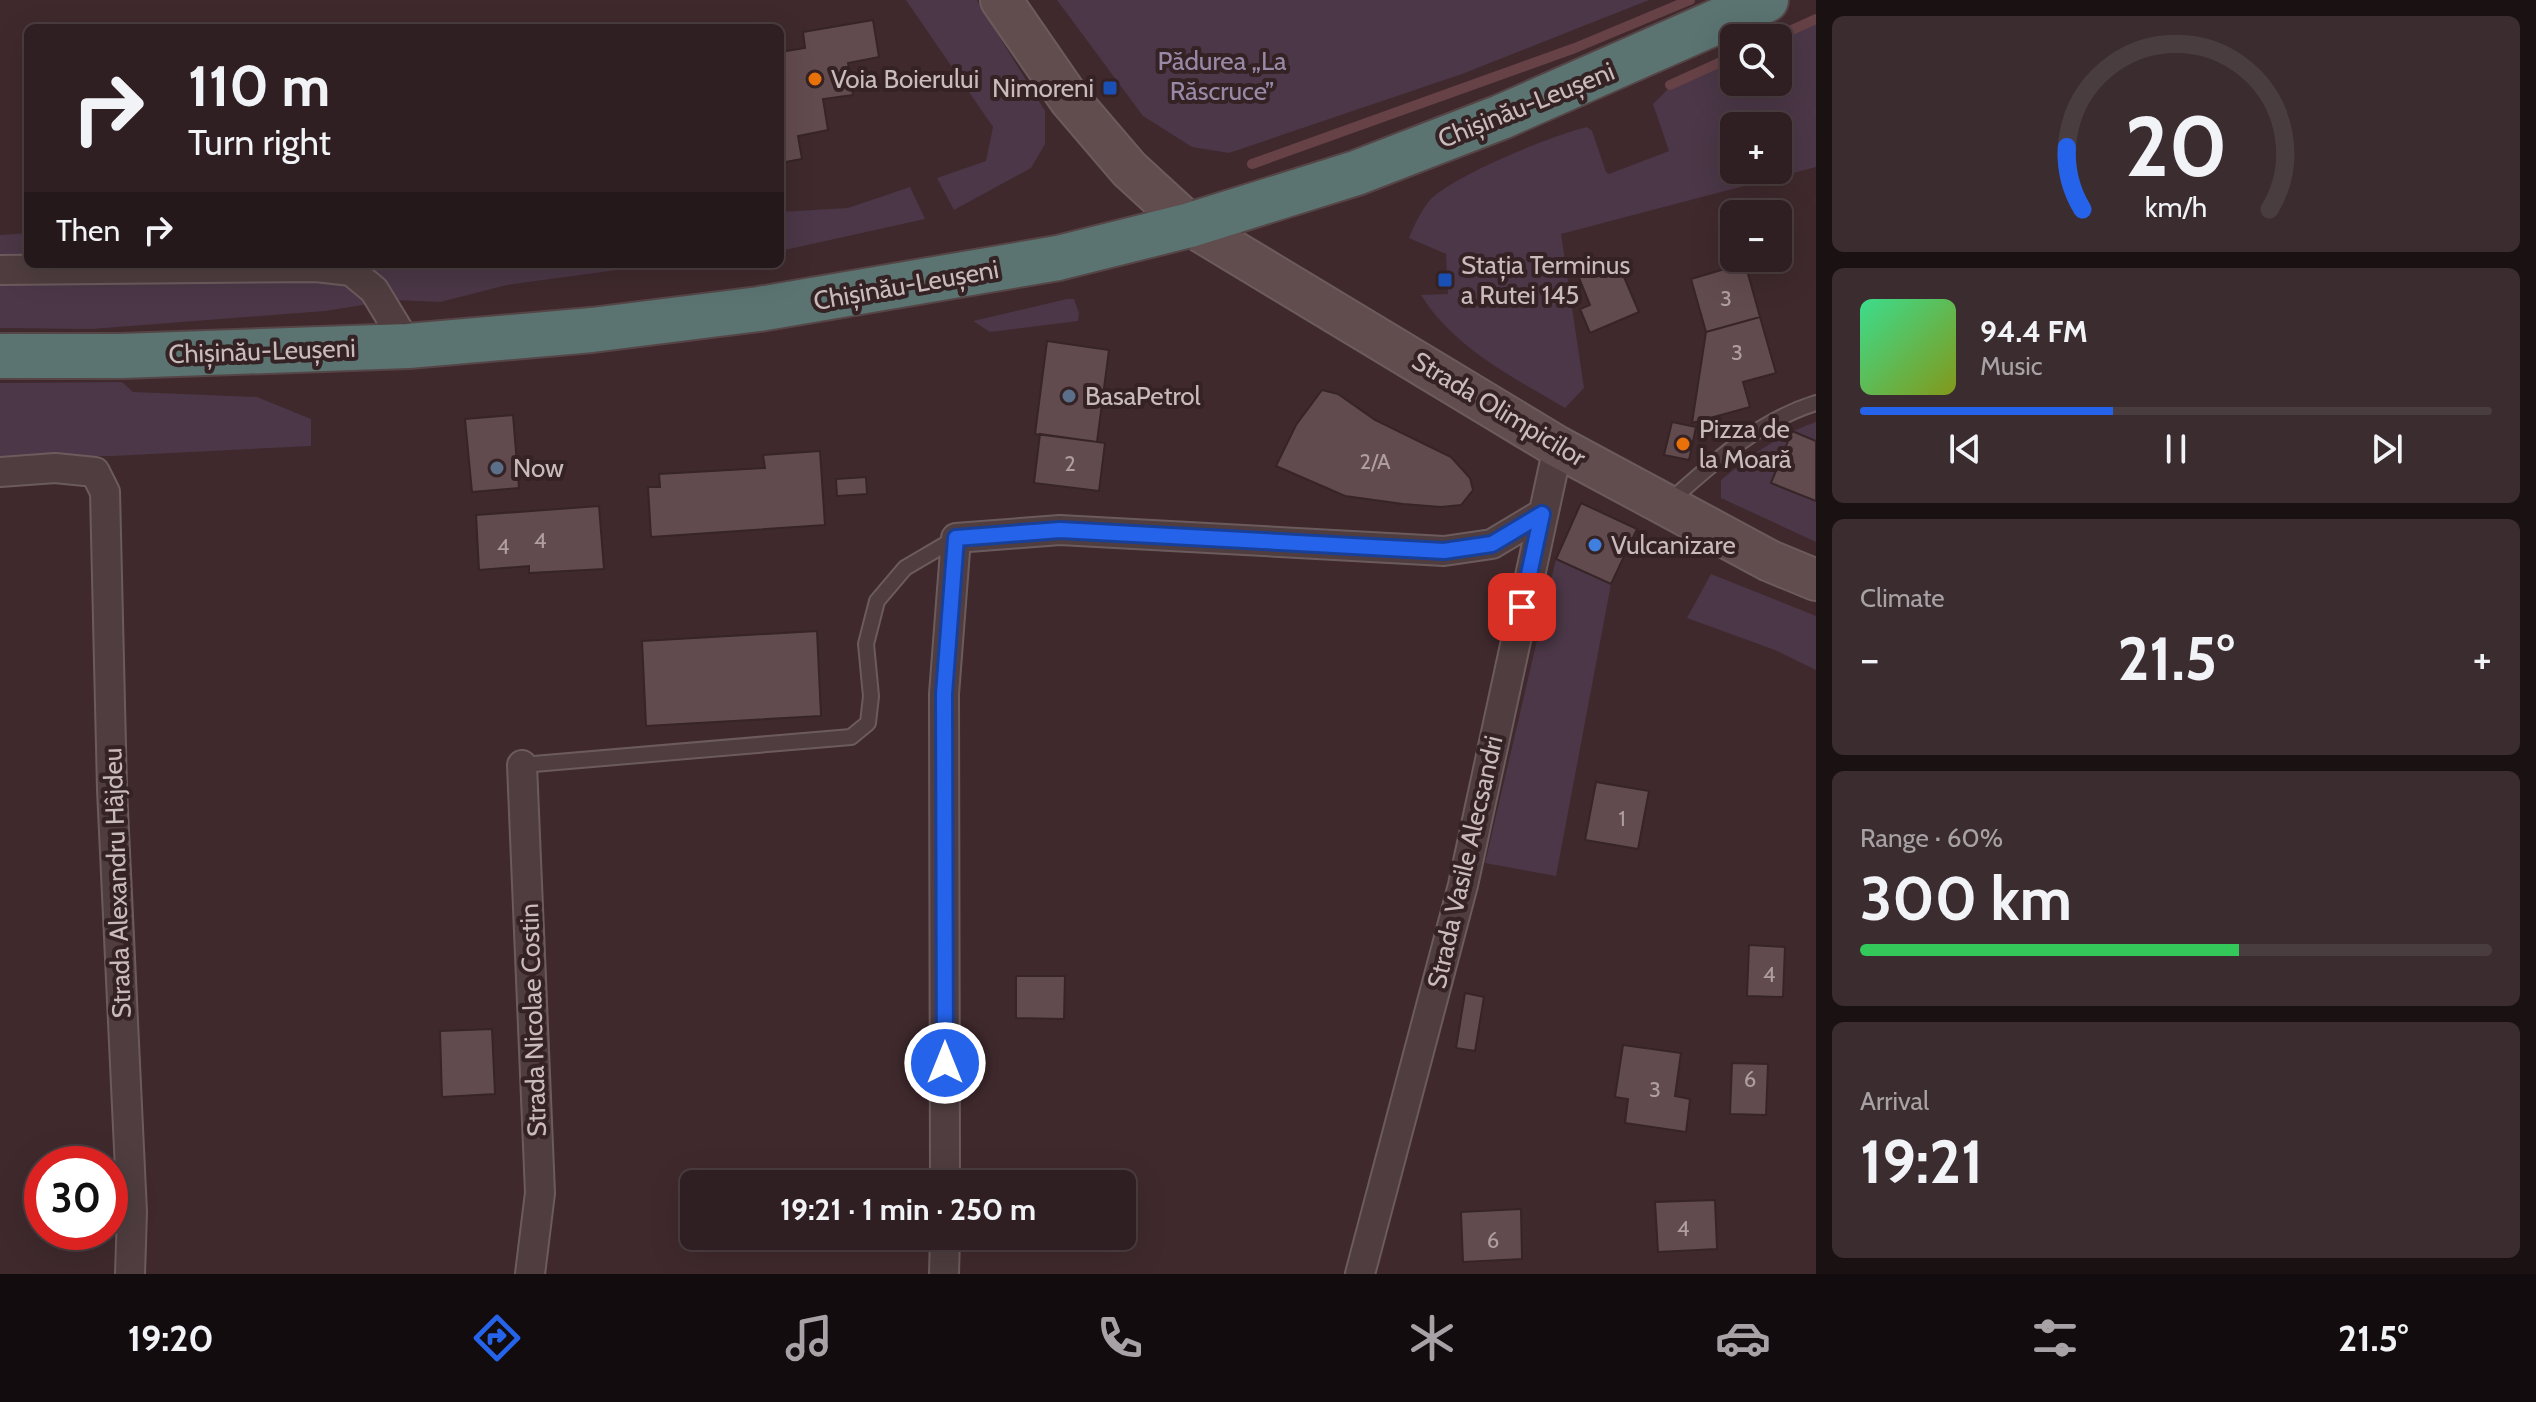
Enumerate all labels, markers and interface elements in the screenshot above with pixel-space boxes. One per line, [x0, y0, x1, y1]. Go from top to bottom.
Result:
map controls [1720, 24, 1792, 272]
button: search [1720, 24, 1792, 96]
park label: Pădurea „La Răscruce” [1157, 45, 1287, 107]
text: 110 m [188, 52, 330, 120]
street label: Chișinău-Leușeni [1433, 55, 1619, 156]
icon: right [56, 56, 160, 160]
place label: Voia Boierului [831, 63, 979, 95]
marker: Voia Boierului [806, 70, 824, 88]
place label: Nimoreni [992, 72, 1094, 104]
marker: Nimoreni [1101, 79, 1119, 97]
text: 20 [2125, 95, 2227, 196]
button: + [1720, 112, 1792, 184]
text: Turn right [188, 120, 331, 164]
text: km/h [2145, 189, 2207, 224]
button: − [1720, 200, 1792, 272]
icon: right [136, 208, 180, 252]
text: Then [56, 212, 120, 249]
place label: Stația Terminus a Rutei 145 [1461, 249, 1630, 311]
street label: Chișinău-Leușeni [811, 253, 1001, 318]
marker: Stația Terminus a Rutei 145 [1436, 271, 1454, 289]
house number: 3 [1720, 285, 1732, 312]
text: 94.4 FM [1980, 313, 2088, 350]
street label: Chișinău-Leușeni [168, 332, 356, 371]
house number: 3 [1731, 339, 1743, 366]
street label: Strada Olimpicilor [1406, 345, 1592, 474]
text: Music [1980, 350, 2043, 382]
place label: BasaPetrol [1085, 380, 1201, 412]
marker: BasaPetrol [1060, 387, 1078, 405]
place label: Pizza de la Moară [1699, 413, 1792, 475]
icon: previous [1943, 427, 1987, 471]
icon: pause [2154, 427, 2198, 471]
icon: next [2365, 427, 2409, 471]
marker: Pizza de la Moară [1674, 435, 1692, 453]
house number: 2/A [1359, 448, 1391, 475]
house number: 2 [1064, 450, 1076, 477]
place label: Now [513, 452, 564, 484]
marker: Now [488, 459, 506, 477]
house number: 4 [534, 527, 547, 554]
place label: Vulcanizare [1611, 529, 1736, 561]
house number: 4 [497, 533, 510, 560]
marker: Vulcanizare [1586, 536, 1604, 554]
pin [1488, 573, 1556, 641]
text: Climate [1860, 582, 1945, 614]
icon: arrive [1500, 585, 1544, 629]
text: 21.5° [2118, 622, 2234, 695]
text: − [1860, 632, 1879, 685]
text: + [2473, 632, 2492, 685]
street label: Strada Vasile Alecsandri [1420, 732, 1510, 992]
street label: Strada Alexandru Hâjdeu [96, 747, 138, 1019]
house number: 1 [1618, 805, 1626, 832]
text: Range · 60% [1860, 822, 2003, 854]
text: 300 km [1860, 862, 2072, 935]
street label: Strada Nicolae Costin [513, 903, 553, 1137]
house number: 4 [1763, 961, 1776, 988]
position arrow [903, 1021, 987, 1105]
house number: 6 [1744, 1066, 1756, 1093]
house number: 3 [1649, 1076, 1661, 1103]
text: Arrival [1860, 1085, 1929, 1117]
text: 19:21 [1860, 1125, 1983, 1198]
speed limit sign: 30 [24, 1146, 128, 1250]
text: 19:21 · 1 min · 250 m [780, 1191, 1036, 1228]
house number: 4 [1677, 1215, 1690, 1242]
house number: 6 [1487, 1227, 1499, 1254]
icon: directions [469, 1310, 525, 1366]
icon: music [781, 1310, 837, 1366]
icon: phone [1092, 1310, 1148, 1366]
icon: climate [1404, 1310, 1460, 1366]
icon: car [1715, 1310, 1771, 1366]
icon: filters [2027, 1310, 2083, 1366]
text: 19:20 [128, 1316, 214, 1360]
text: 21.5° [2338, 1316, 2408, 1360]

